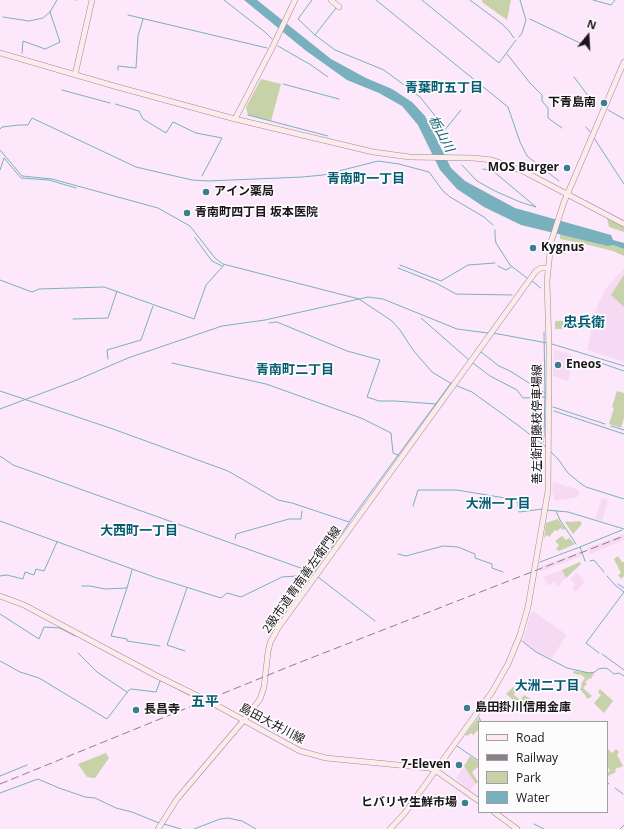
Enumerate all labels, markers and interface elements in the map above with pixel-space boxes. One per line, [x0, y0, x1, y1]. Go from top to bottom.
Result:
north arrow [568, 16, 608, 56]
text: N [585, 16, 598, 33]
district label: 青葉町五丁目 [405, 80, 483, 96]
place label: 下青島南 [548, 96, 596, 110]
marker: 下青島南 [599, 98, 609, 108]
water label: 栃山川 [425, 113, 457, 155]
place label: MOS Burger [488, 161, 559, 175]
marker: MOS Burger [562, 163, 572, 173]
district label: 青南町一丁目 [327, 171, 405, 187]
place label: アイン薬局 [214, 185, 274, 199]
marker: アイン薬局 [201, 187, 211, 197]
place label: 青南町四丁目 坂本医院 [195, 206, 318, 220]
marker: 青南町四丁目 坂本医院 [182, 208, 192, 218]
place label: Kygnus [541, 241, 584, 255]
marker: Kygnus [528, 243, 538, 253]
district label: 忠兵衛 [563, 315, 605, 331]
place label: Eneos [566, 358, 601, 372]
marker: Eneos [553, 360, 563, 370]
district label: 青南町二丁目 [256, 362, 334, 378]
street label: 善左衛門藤枝停車場線 [531, 364, 545, 484]
district label: 大洲一丁目 [466, 496, 530, 512]
district label: 大西町一丁目 [100, 523, 178, 539]
street label: 2級市道青南善左衛門線 [260, 524, 344, 636]
district label: 大洲二丁目 [515, 678, 579, 694]
district label: 五平 [191, 694, 219, 710]
street label: 島田大井川線 [237, 701, 307, 747]
place label: 島田掛川信用金庫 [475, 701, 571, 715]
place label: 長昌寺 [144, 703, 180, 717]
marker: 島田掛川信用金庫 [462, 703, 472, 713]
marker: 長昌寺 [131, 705, 141, 715]
legend [478, 721, 608, 813]
text: Road [516, 729, 545, 746]
text: Railway [516, 749, 558, 766]
place label: 7-Eleven [401, 758, 451, 772]
marker: 7-Eleven [454, 760, 464, 770]
text: Park [516, 769, 541, 786]
text: Water [516, 789, 550, 806]
place label: ヒバリヤ生鮮市場 [361, 796, 457, 810]
marker: ヒバリヤ生鮮市場 [460, 798, 470, 808]

